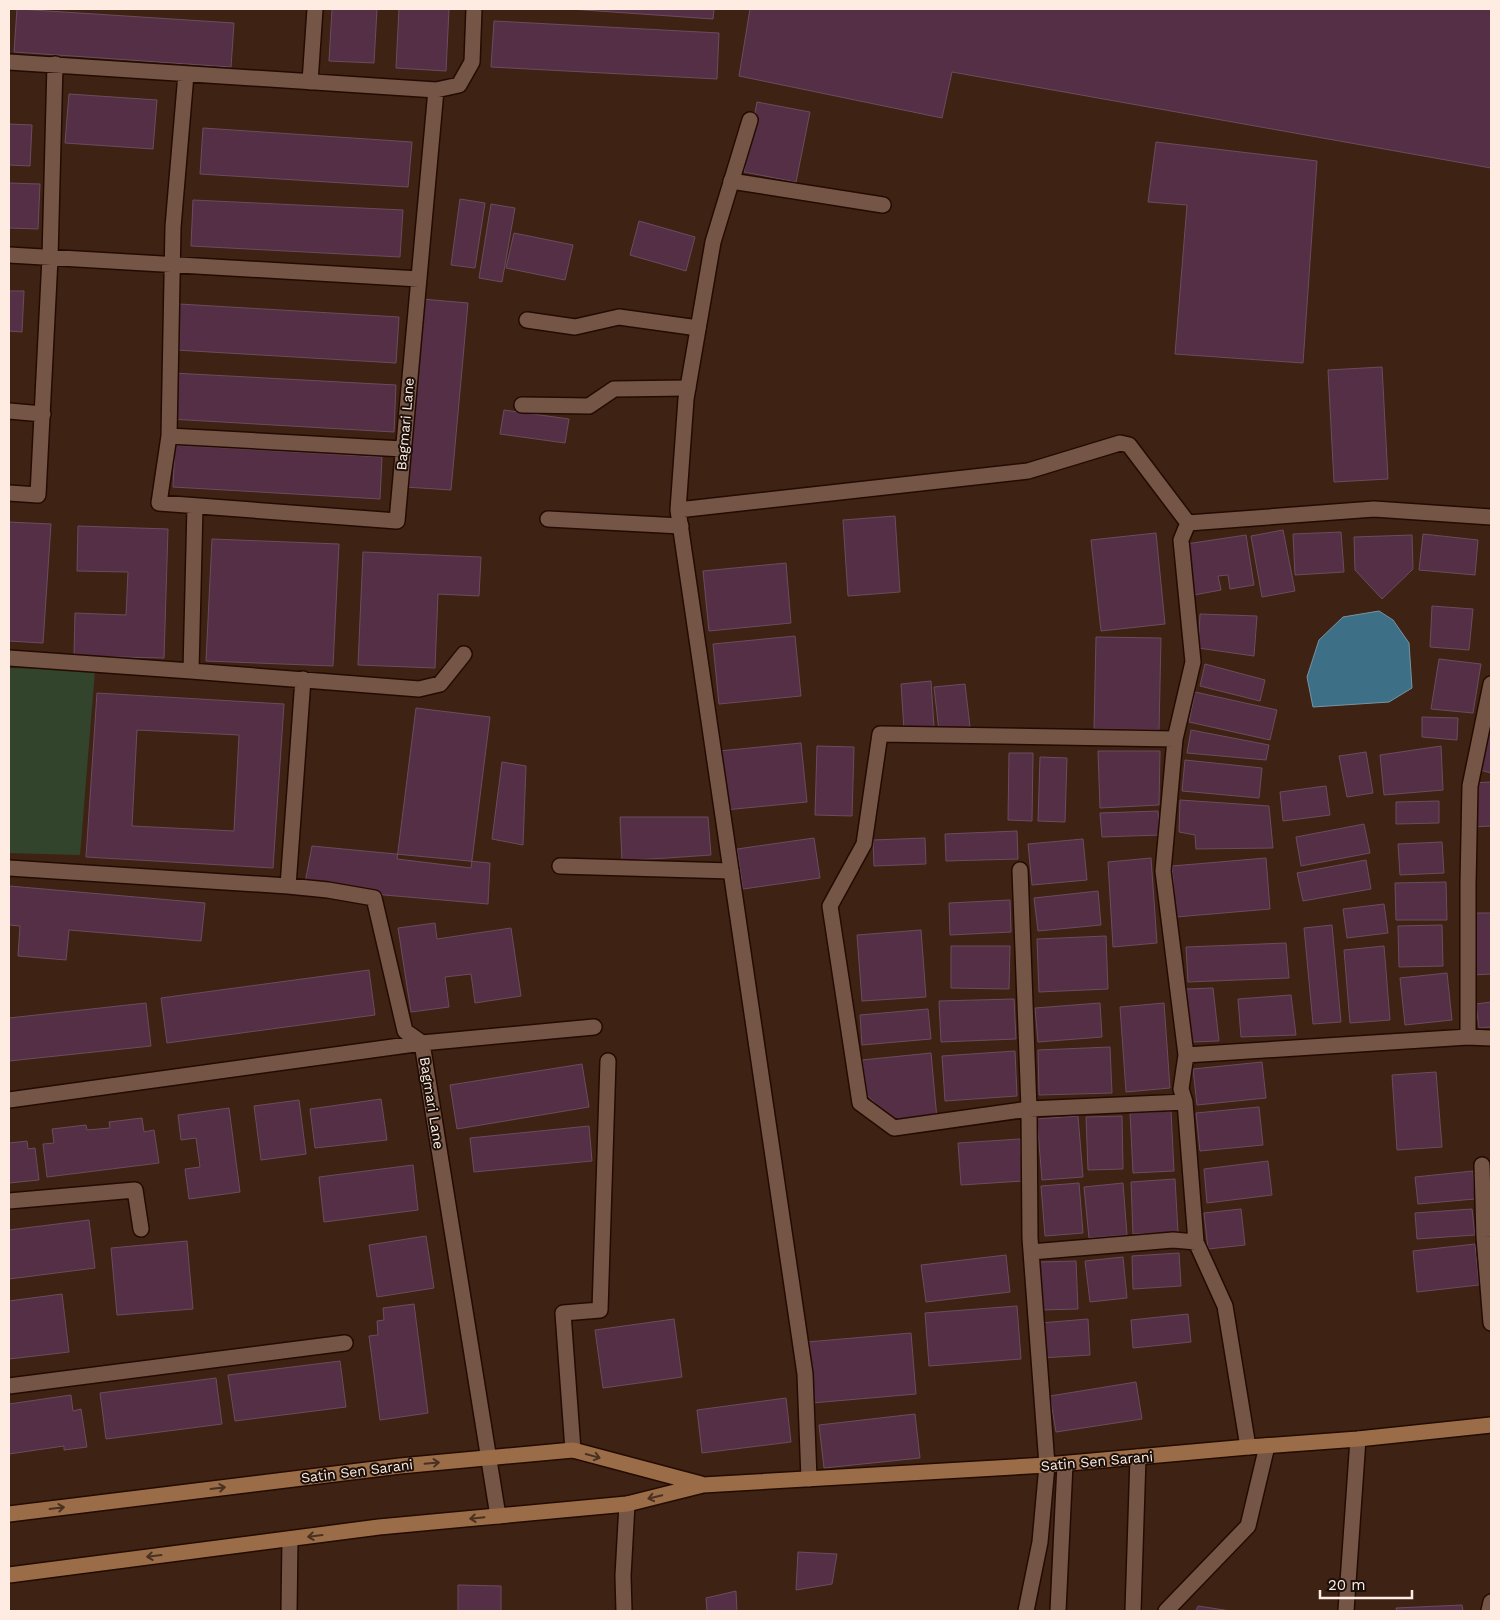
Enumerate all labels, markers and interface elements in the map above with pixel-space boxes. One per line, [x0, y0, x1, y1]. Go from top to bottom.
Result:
street label: Bagmari Lane [393, 377, 417, 471]
street label: Bagmari Lane [417, 1056, 447, 1150]
street label: Satin Sen Sarani [1040, 1448, 1154, 1474]
one-way arrow [585, 1452, 601, 1461]
street label: Satin Sen Sarani [300, 1456, 414, 1486]
one-way arrow [424, 1458, 440, 1468]
one-way arrow [210, 1483, 226, 1493]
one-way arrow [648, 1493, 664, 1502]
one-way arrow [49, 1503, 65, 1513]
one-way arrow [469, 1513, 485, 1523]
one-way arrow [308, 1531, 324, 1541]
one-way arrow [146, 1551, 162, 1561]
scale bar [1320, 1568, 1412, 1600]
text: 20 m [1328, 1576, 1366, 1594]

